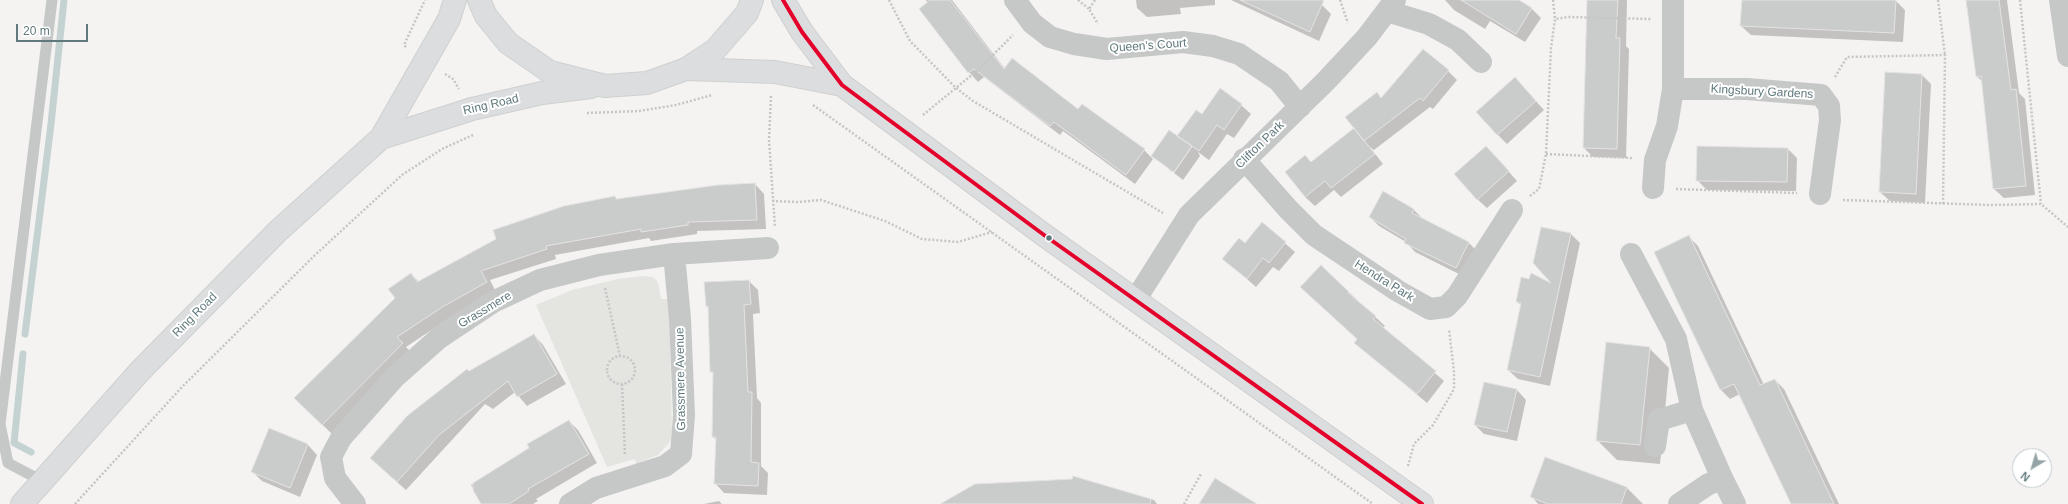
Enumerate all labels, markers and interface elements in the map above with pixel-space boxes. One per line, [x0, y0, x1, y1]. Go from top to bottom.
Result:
scale bar [18, 16, 90, 42]
text: 20 m [23, 24, 50, 38]
street label: Queen's Court [1109, 36, 1187, 56]
street label: Kingsbury Gardens [1710, 82, 1814, 102]
street label: Ring Road [462, 92, 520, 118]
street label: Clifton Park [1233, 118, 1287, 172]
unlabelled marker [1044, 233, 1054, 243]
street label: Hendra Park [1352, 257, 1416, 305]
street label: Grassmere [456, 289, 514, 331]
street label: Ring Road [170, 290, 220, 340]
street label: Grassmere Avenue [673, 327, 689, 431]
north arrow [2012, 448, 2052, 488]
text: N [2018, 469, 2032, 484]

